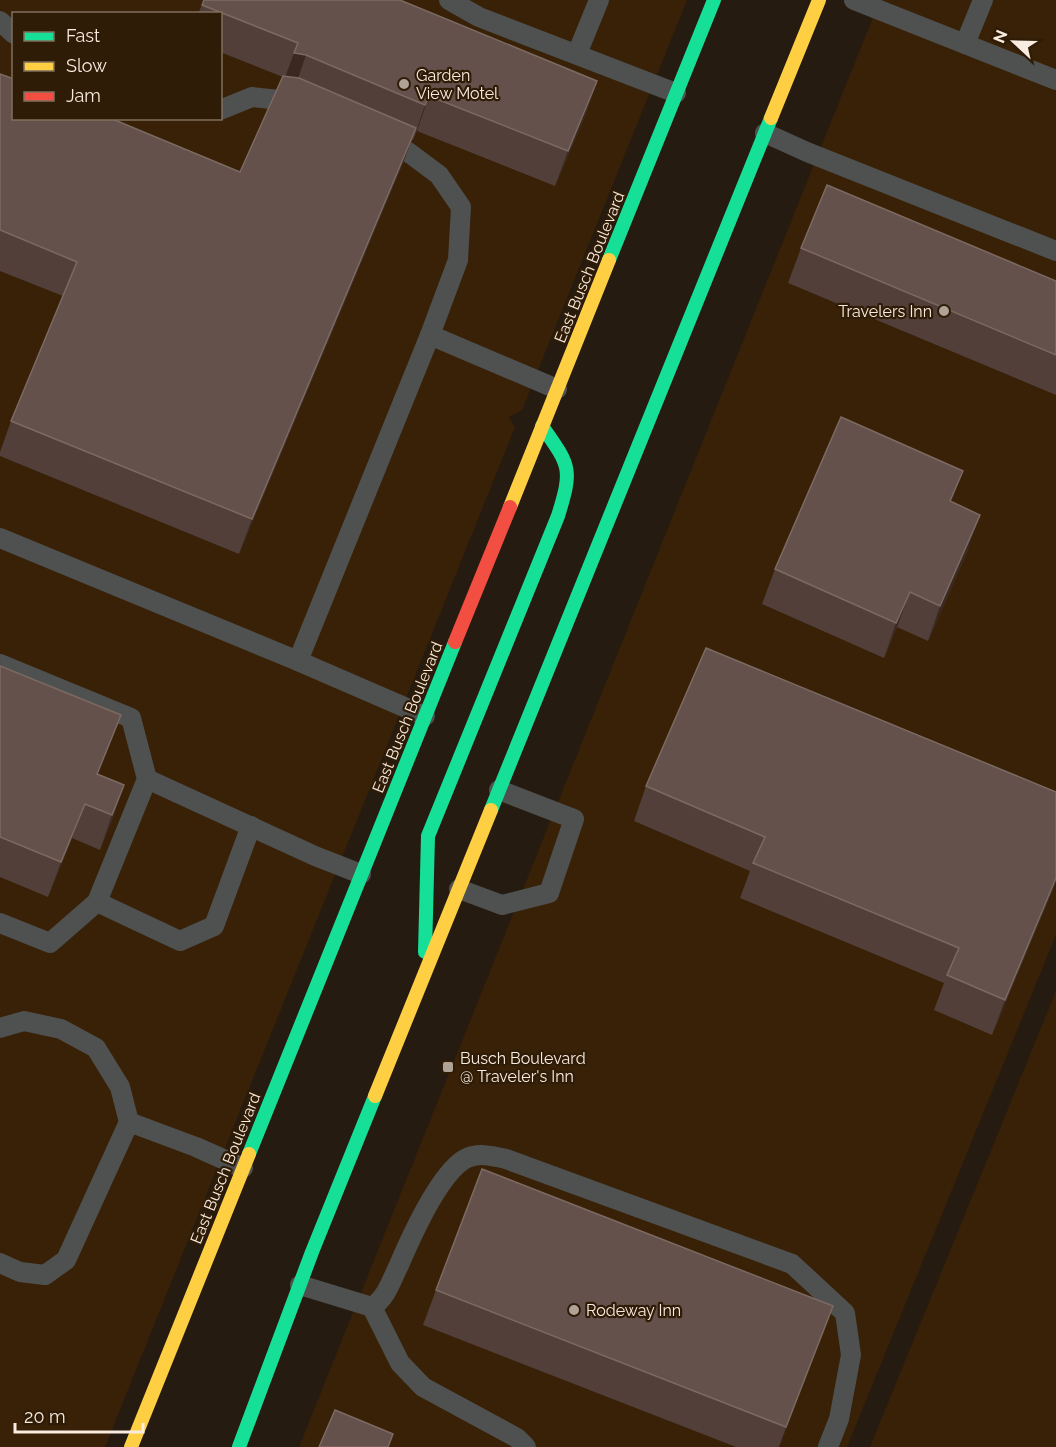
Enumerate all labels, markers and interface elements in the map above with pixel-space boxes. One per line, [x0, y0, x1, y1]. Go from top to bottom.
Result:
legend [12, 12, 222, 120]
north arrow [984, 12, 1044, 72]
text: Fast [66, 25, 100, 46]
text: N [989, 27, 1012, 46]
text: Slow [66, 55, 107, 76]
place label: Garden View Motel [416, 66, 499, 103]
marker: Garden View Motel [397, 77, 411, 91]
text: Jam [66, 85, 101, 106]
street label: East Busch Boulevard [550, 189, 628, 346]
place label: Travelers Inn [838, 302, 932, 321]
marker: Travelers Inn [937, 304, 951, 318]
street label: East Busch Boulevard [368, 639, 446, 796]
place label: Busch Boulevard @ Traveler's Inn [460, 1049, 586, 1086]
marker: Busch Boulevard @ Traveler's Inn [441, 1060, 455, 1074]
street label: East Busch Boulevard [186, 1090, 264, 1247]
place label: Rodeway Inn [586, 1301, 681, 1320]
marker: Rodeway Inn [567, 1303, 581, 1317]
scale bar [15, 1396, 142, 1434]
text: 20 m [24, 1406, 66, 1427]

